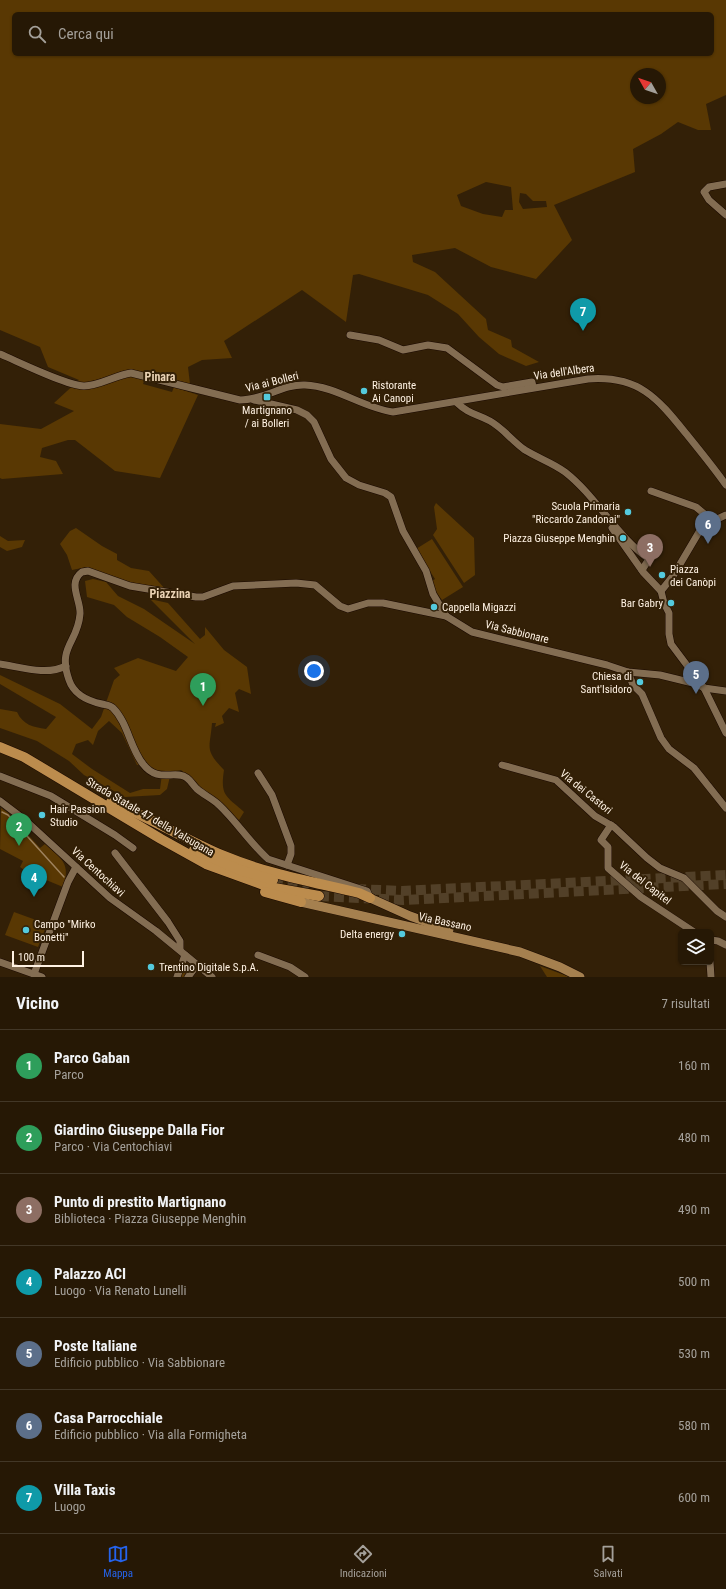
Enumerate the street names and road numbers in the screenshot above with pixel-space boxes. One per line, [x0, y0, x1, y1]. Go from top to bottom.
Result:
street label: Via dell'Albera [533, 361, 595, 383]
street label: Via ai Bolleri [244, 369, 300, 395]
street label: Via Sabbionare [484, 618, 550, 646]
street label: Via dei Castori [557, 767, 615, 817]
street label: Strada Statale 47 della Valsugana [84, 775, 216, 859]
street label: Via Centochiavi [69, 845, 127, 899]
street label: Via del Capitel [616, 859, 674, 907]
street label: Via Bassano [417, 910, 473, 934]

